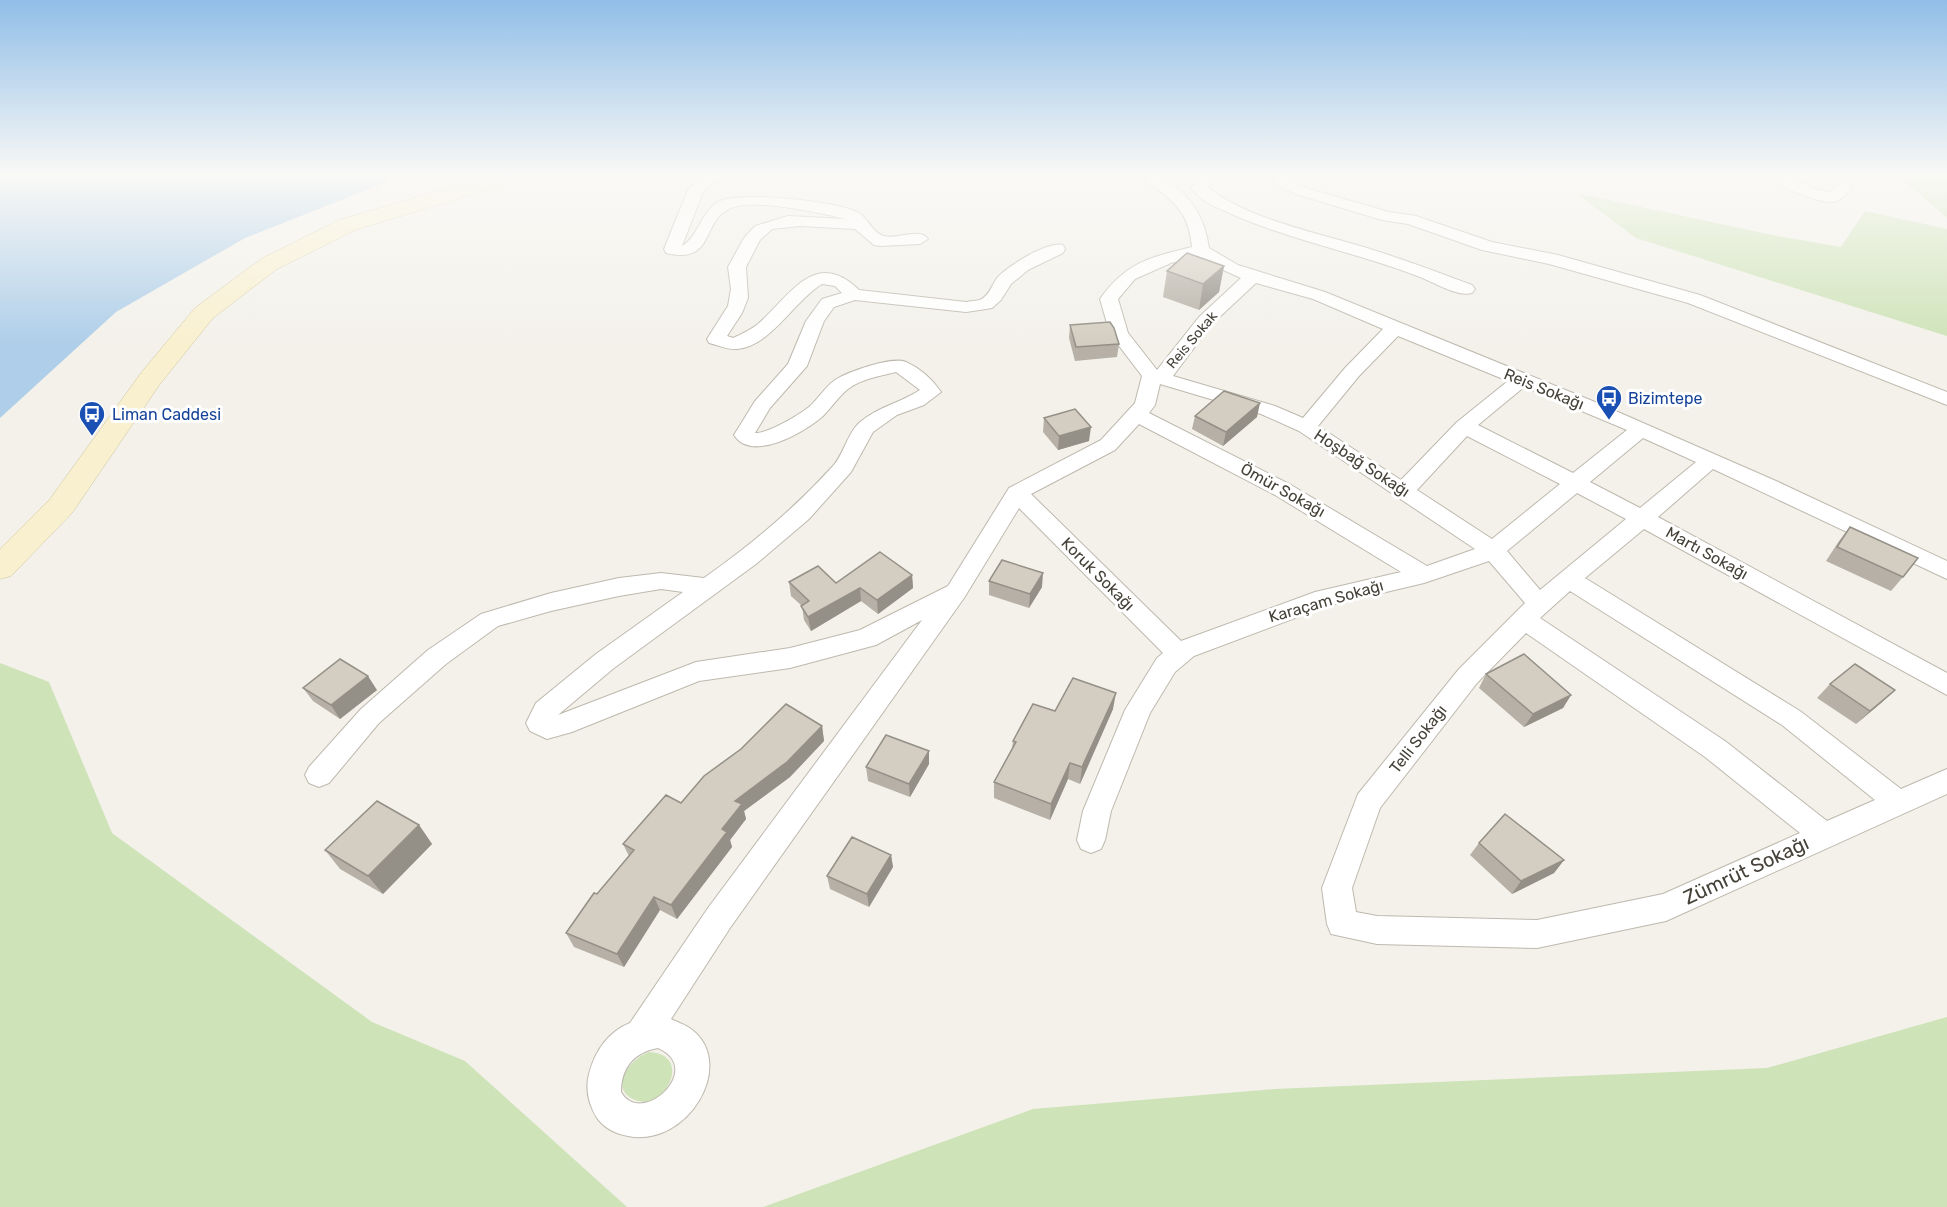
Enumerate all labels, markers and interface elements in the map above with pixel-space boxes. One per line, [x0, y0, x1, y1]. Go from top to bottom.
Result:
street label: Reis Sokak [1163, 307, 1221, 372]
street label: Reis Sokağı [1501, 364, 1587, 414]
bus stop icon: Bizimtepe [1594, 383, 1624, 421]
place label: Bizimtepe [1628, 389, 1702, 408]
bus stop icon: Liman Caddesi [77, 399, 107, 437]
place label: Liman Caddesi [112, 405, 221, 424]
street label: Hoşbağ Sokağı [1311, 425, 1413, 501]
street label: Ömür Sokağı [1237, 459, 1329, 521]
street label: Martı Sokağı [1663, 523, 1751, 583]
street label: Koruk Sokağı [1058, 534, 1138, 614]
street label: Karaçam Sokağı [1266, 576, 1386, 626]
street label: Telli Sokağı [1385, 701, 1451, 777]
street label: Zümrüt Sokağı [1679, 830, 1813, 910]

